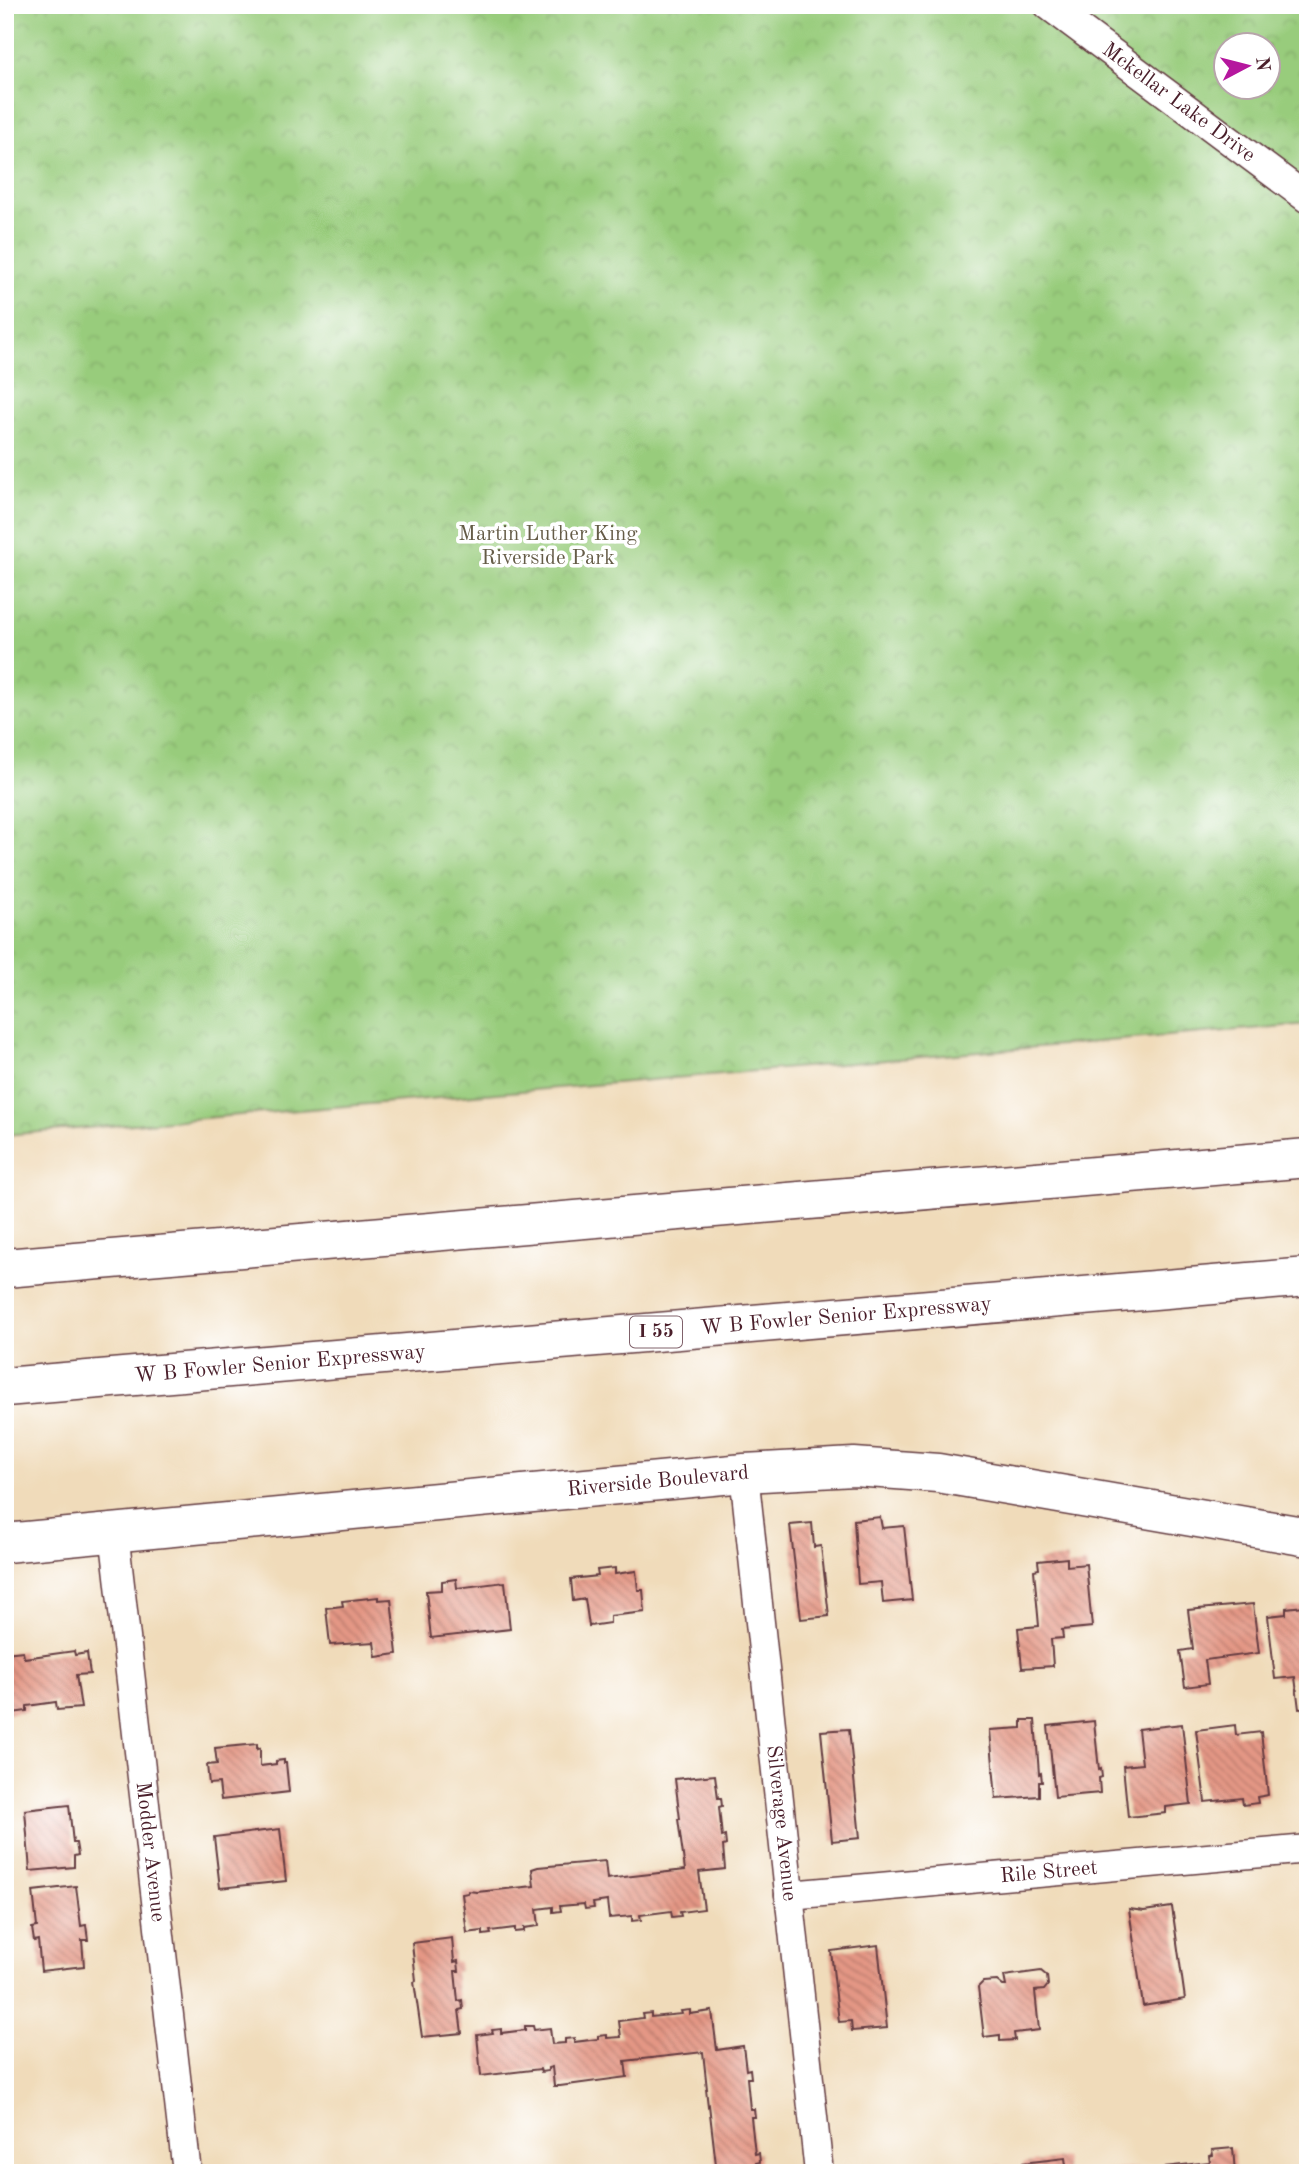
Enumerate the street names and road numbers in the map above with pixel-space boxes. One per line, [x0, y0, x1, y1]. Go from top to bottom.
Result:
street label: Mckellar Lake Drive [1098, 39, 1259, 166]
street label: W B Fowler Senior Expressway [700, 1293, 992, 1339]
road number: I 55 [630, 1316, 682, 1348]
street label: W B Fowler Senior Expressway [134, 1341, 426, 1387]
street label: Riverside Boulevard [566, 1462, 750, 1500]
street label: Silverage Avenue [763, 1744, 800, 1902]
street label: Modder Avenue [132, 1781, 169, 1923]
street label: Rile Street [999, 1857, 1099, 1887]

